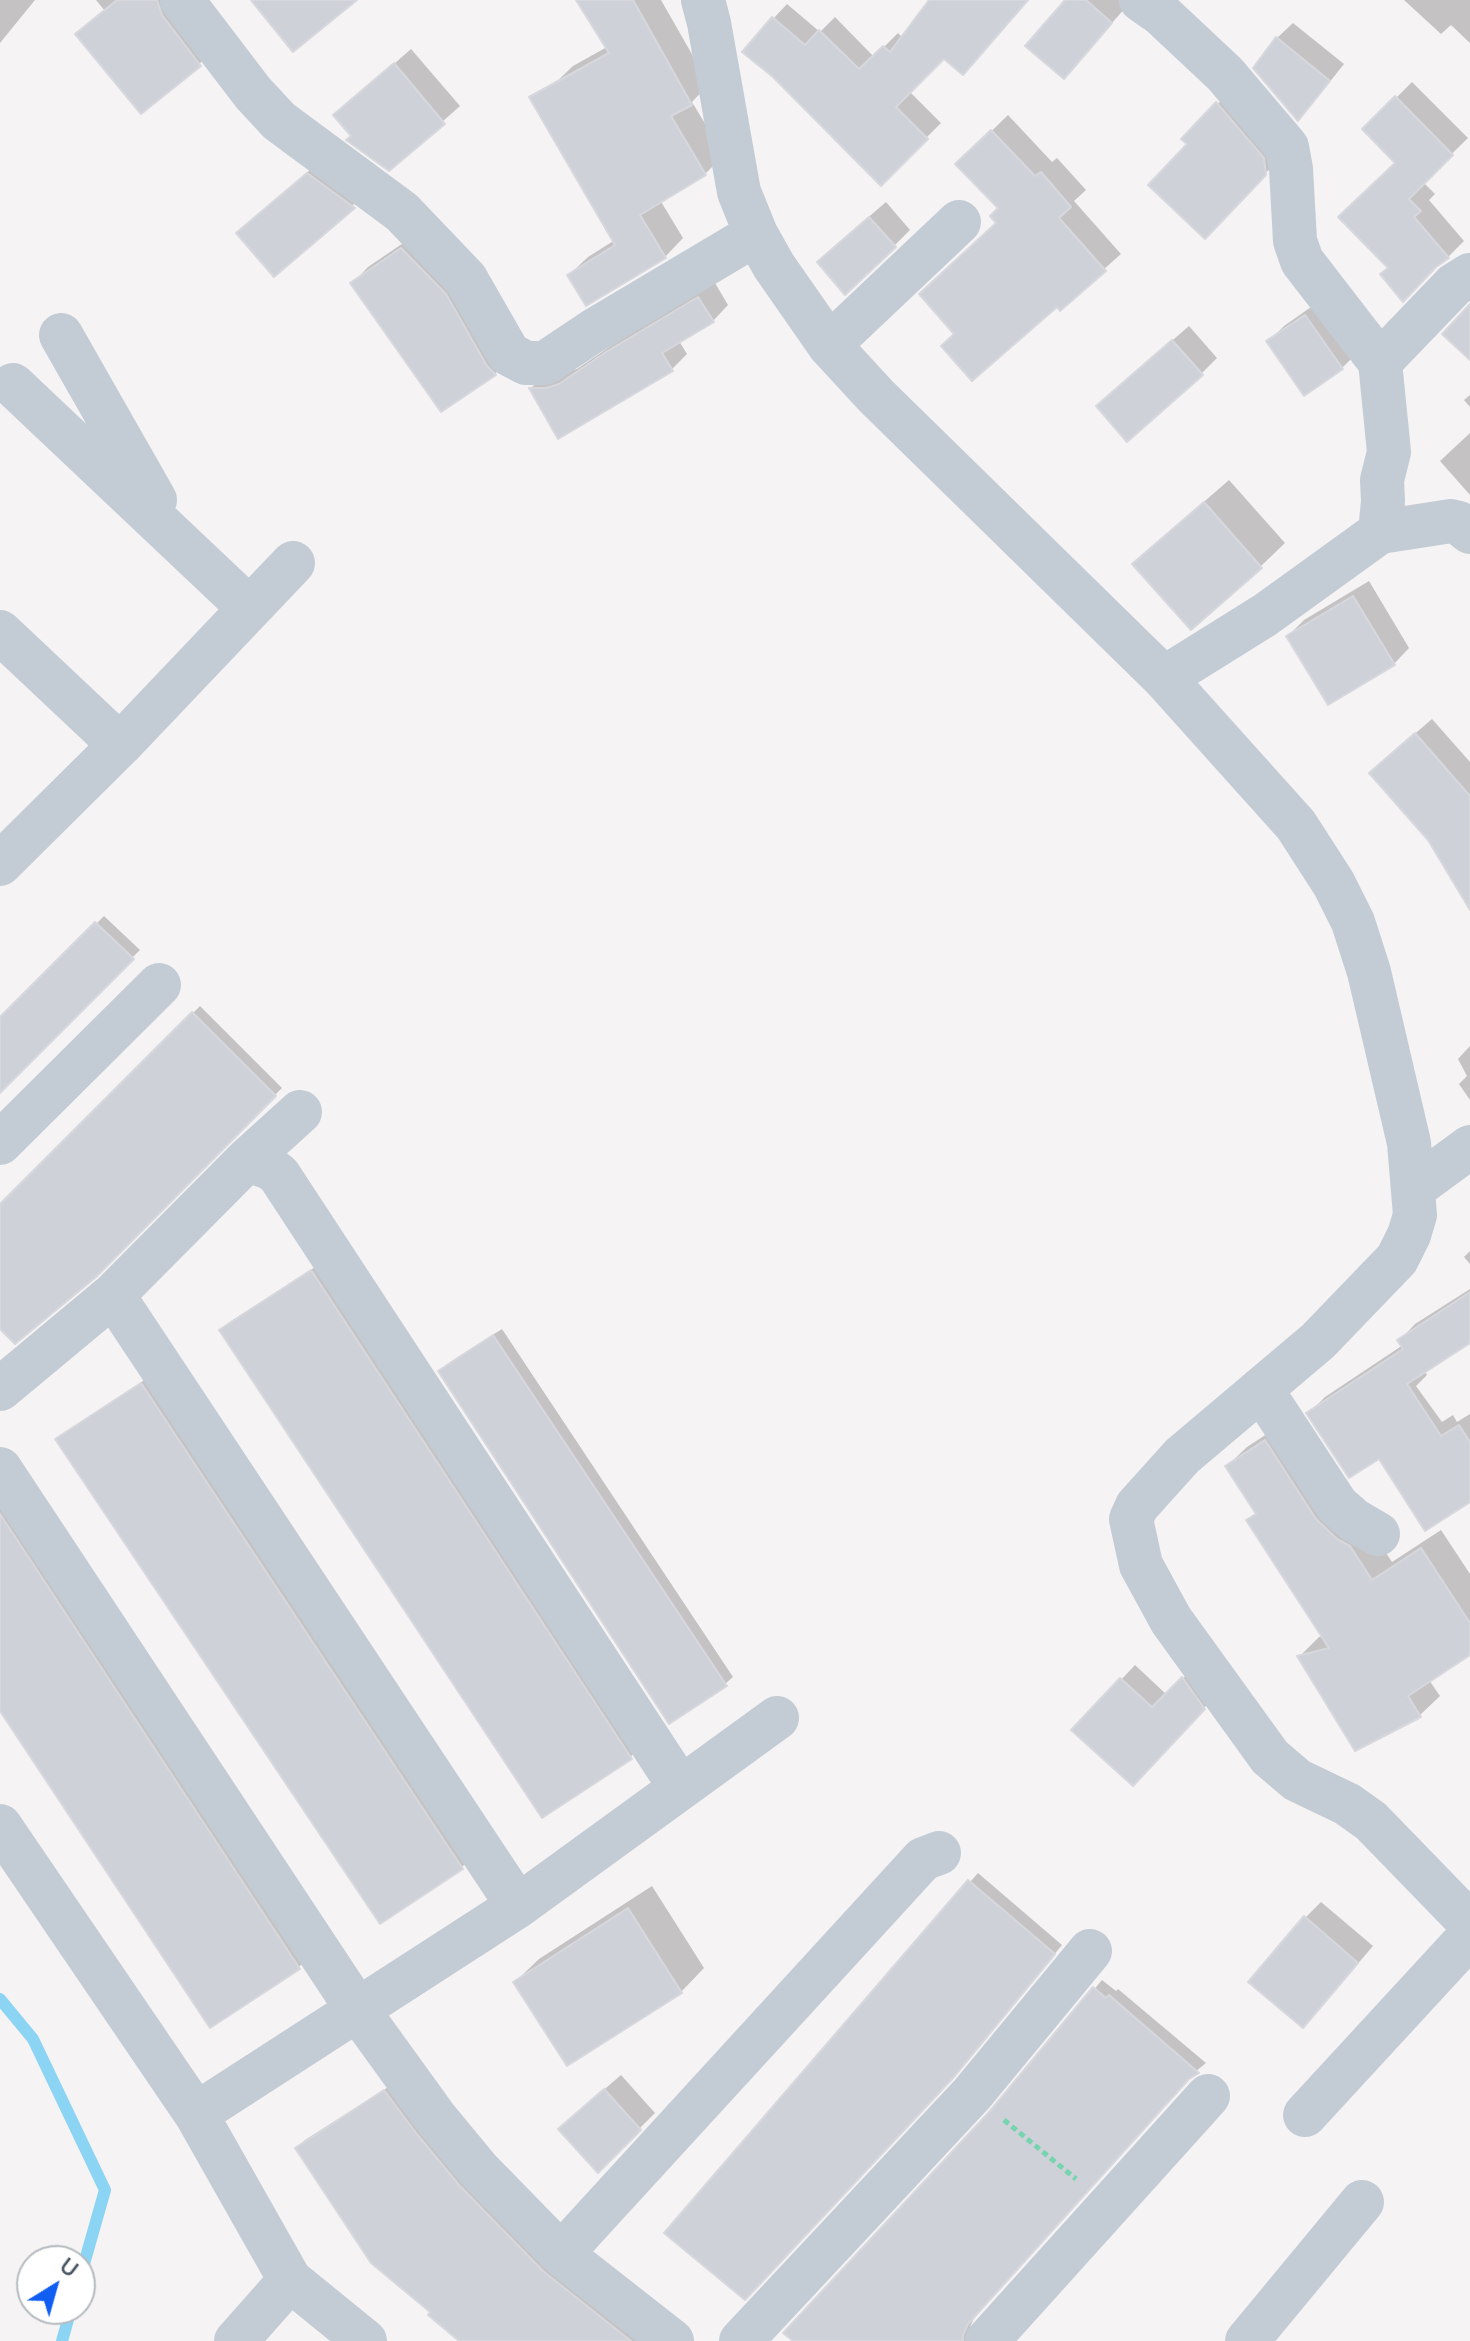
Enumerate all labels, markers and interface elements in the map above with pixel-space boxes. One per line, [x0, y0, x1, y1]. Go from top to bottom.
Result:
north arrow [16, 2245, 96, 2325]
text: U [54, 2251, 85, 2284]

